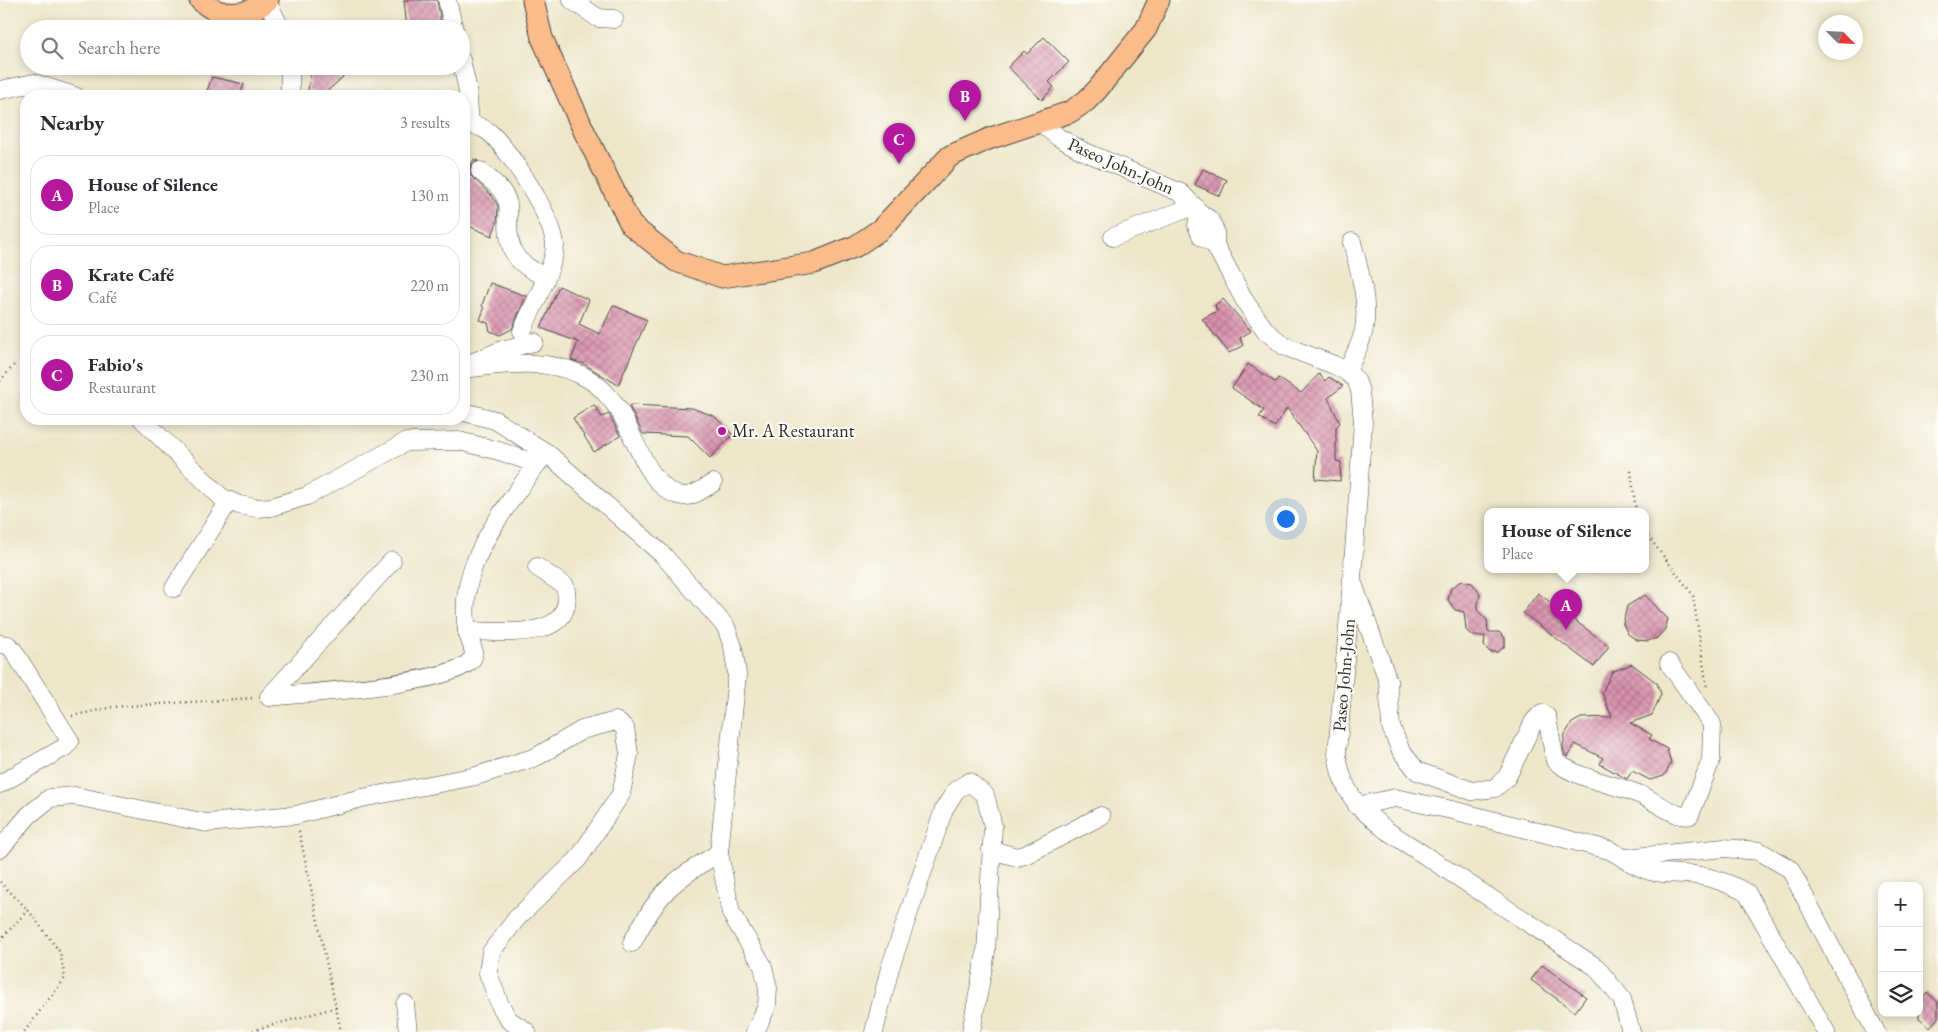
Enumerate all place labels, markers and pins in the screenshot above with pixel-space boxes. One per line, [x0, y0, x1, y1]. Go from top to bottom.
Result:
pin: B [949, 80, 981, 121]
pin: C [883, 123, 915, 164]
place label: Mr. A Restaurant [732, 419, 855, 442]
marker: Mr. A Restaurant [716, 425, 728, 437]
pin: A [1550, 589, 1582, 630]

